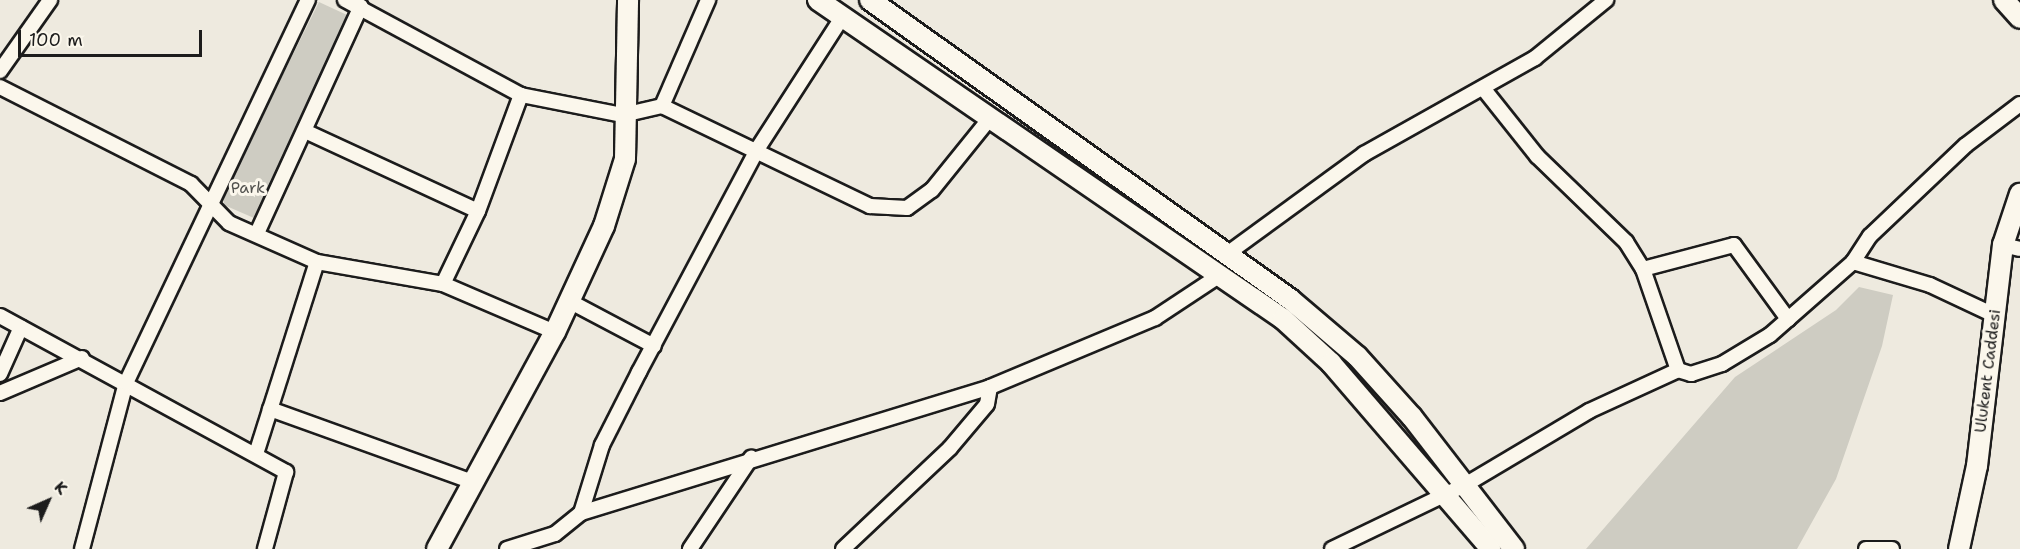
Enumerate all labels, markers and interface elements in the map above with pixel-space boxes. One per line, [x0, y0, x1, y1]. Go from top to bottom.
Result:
scale bar [21, 18, 206, 56]
text: 100 m [29, 28, 83, 52]
park label: Park [231, 178, 265, 198]
street label: Ulukent Caddesi [1971, 308, 2005, 434]
north arrow [18, 471, 78, 531]
text: K [50, 477, 72, 499]

